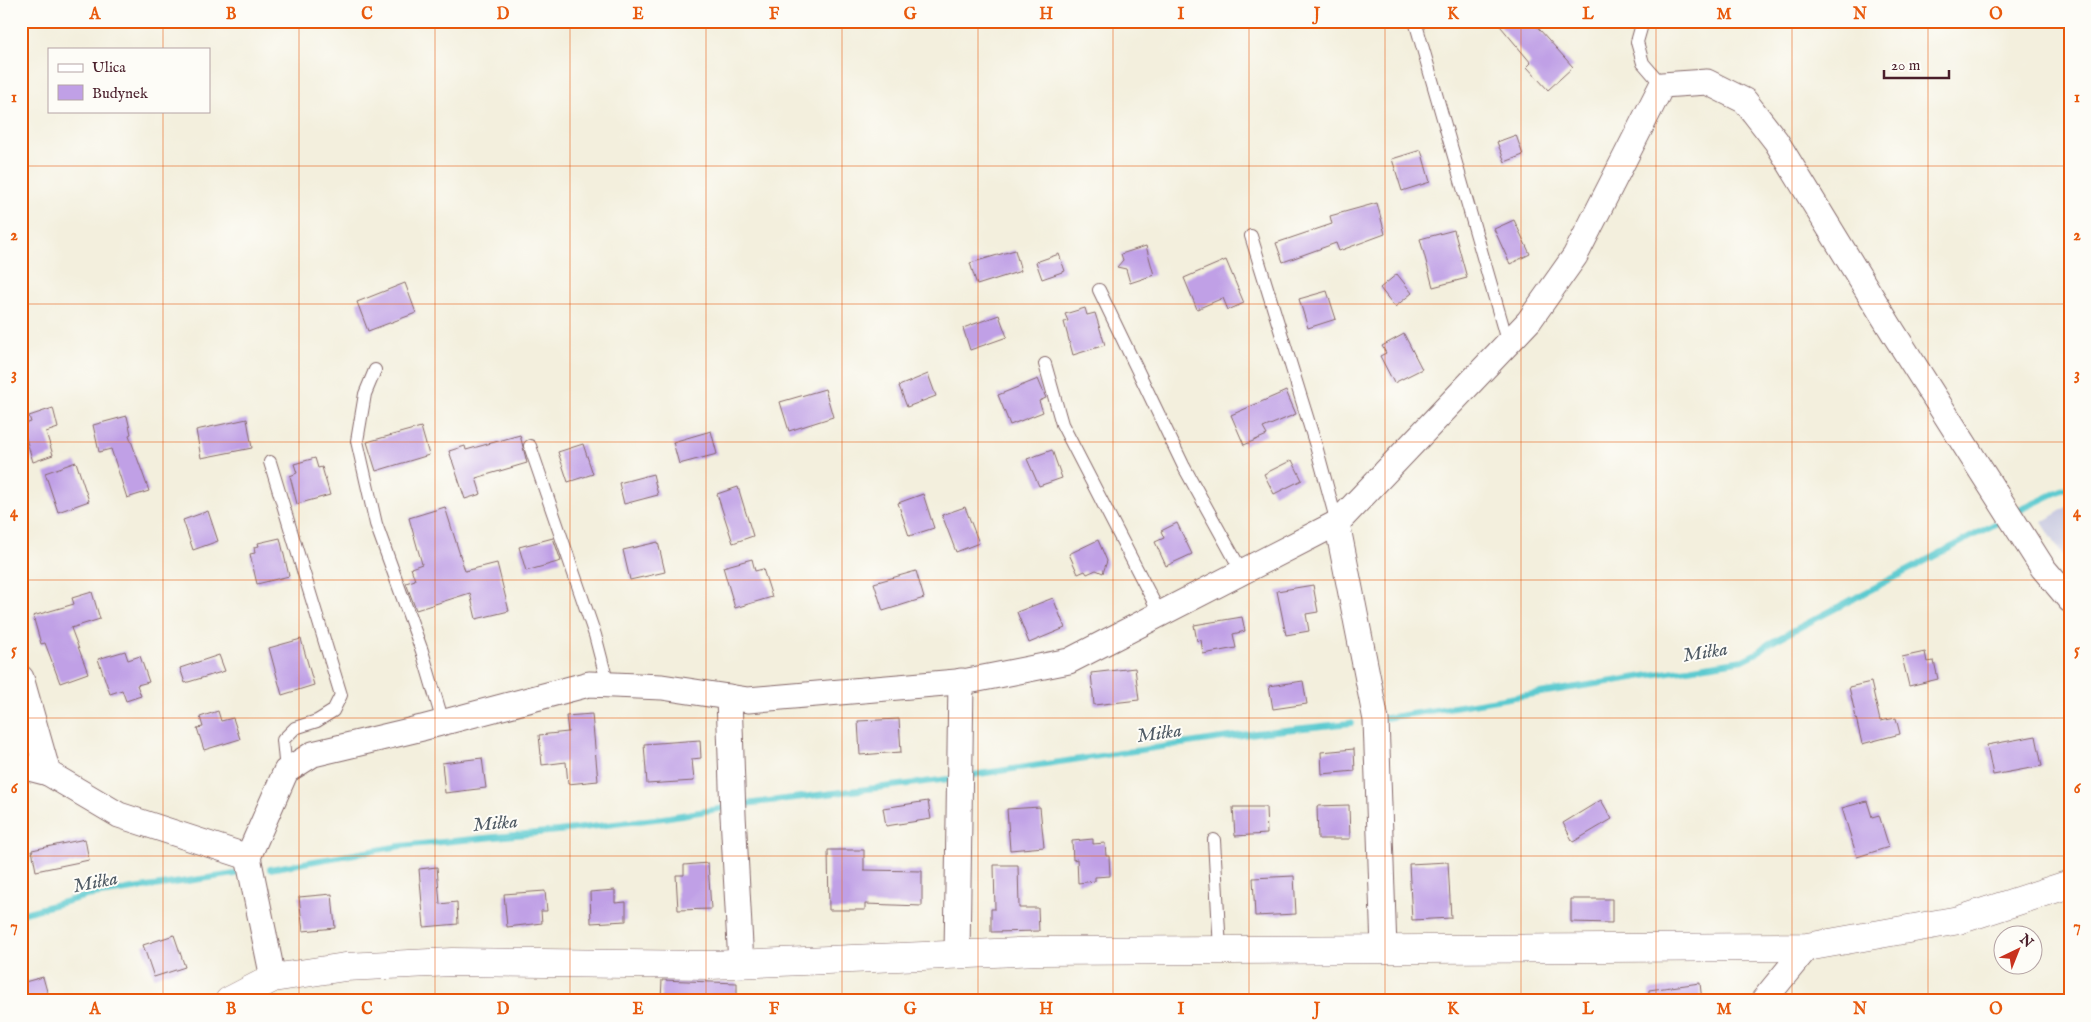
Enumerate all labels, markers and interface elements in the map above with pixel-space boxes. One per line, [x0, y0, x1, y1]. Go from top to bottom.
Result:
text: A [89, 5, 102, 25]
text: B [226, 5, 237, 25]
text: C [361, 5, 373, 25]
text: D [497, 5, 510, 25]
text: E [632, 5, 644, 25]
text: F [769, 5, 780, 25]
text: G [904, 5, 917, 25]
text: H [1039, 5, 1053, 25]
text: I [1178, 5, 1185, 25]
text: J [1312, 5, 1321, 25]
text: K [1447, 5, 1460, 25]
text: L [1582, 5, 1594, 25]
text: M [1716, 5, 1732, 25]
text: N [1852, 5, 1867, 25]
text: O [1989, 5, 2003, 25]
legend [48, 48, 210, 112]
scale bar [1884, 48, 1948, 80]
text: 20 m [1891, 56, 1921, 75]
text: Ulica [92, 58, 126, 77]
text: Budynek [92, 84, 149, 103]
text: 1 [11, 88, 17, 108]
text: 1 [2074, 88, 2080, 108]
text: 2 [10, 226, 18, 246]
text: 2 [2073, 226, 2081, 246]
text: 3 [11, 365, 17, 385]
text: 3 [2074, 365, 2080, 385]
text: 4 [10, 503, 19, 523]
text: 4 [2073, 503, 2082, 523]
water label: Miłka [1681, 638, 1729, 668]
text: 5 [11, 641, 17, 661]
text: 5 [2074, 641, 2080, 661]
water label: Miłka [1135, 719, 1183, 749]
text: 6 [11, 779, 19, 799]
text: 6 [2074, 779, 2082, 799]
water label: Miłka [472, 810, 519, 838]
water label: Miłka [71, 867, 120, 899]
text: 7 [10, 917, 18, 937]
text: 7 [2073, 917, 2081, 937]
north arrow [1994, 924, 2044, 974]
text: N [2015, 930, 2037, 952]
text: A [89, 1000, 102, 1020]
text: B [226, 1000, 237, 1020]
text: C [361, 1000, 373, 1020]
text: D [497, 1000, 510, 1020]
text: E [632, 1000, 644, 1020]
text: F [769, 1000, 780, 1020]
text: G [904, 1000, 917, 1020]
text: H [1039, 1000, 1053, 1020]
text: I [1178, 1000, 1185, 1020]
text: J [1312, 1000, 1321, 1020]
text: K [1447, 1000, 1460, 1020]
text: L [1582, 1000, 1594, 1020]
text: M [1716, 1000, 1732, 1020]
text: N [1852, 1000, 1867, 1020]
text: O [1989, 1000, 2003, 1020]

